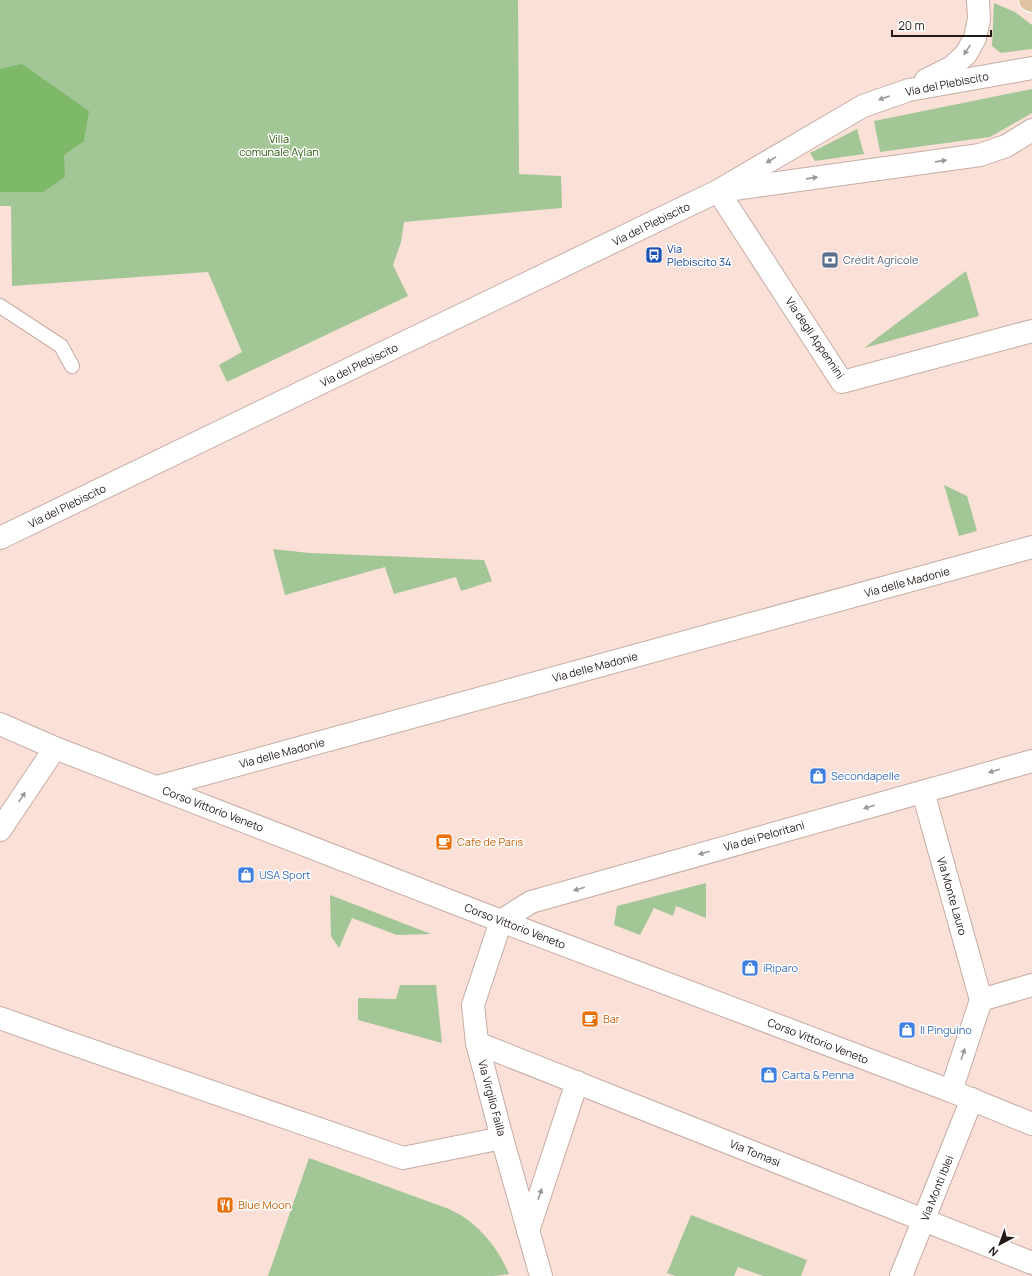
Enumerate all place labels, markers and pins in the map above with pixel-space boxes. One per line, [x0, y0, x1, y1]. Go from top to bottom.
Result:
place label: Via Plebiscito 34 [667, 241, 731, 269]
bus stop icon: Via Plebiscito 34 [644, 245, 664, 265]
bank icon: Crédit Agricole [820, 250, 840, 270]
place label: Crédit Agricole [843, 252, 919, 267]
shop icon: Secondapelle [808, 766, 828, 786]
place label: Secondapelle [831, 768, 901, 783]
cafe icon: Cafe de Paris [434, 832, 454, 852]
place label: Cafe de Paris [457, 834, 523, 849]
shop icon: USA Sport [236, 865, 256, 885]
place label: USA Sport [259, 867, 311, 882]
shop icon: iRiparo [740, 958, 760, 978]
place label: iRiparo [763, 960, 799, 975]
cafe icon: Bar [580, 1009, 600, 1029]
place label: Bar [603, 1011, 620, 1026]
shop icon: Il Pinguino [897, 1020, 917, 1040]
place label: Il Pinguino [920, 1022, 972, 1037]
shop icon: Carta & Penna [759, 1065, 779, 1085]
place label: Carta & Penna [782, 1067, 854, 1082]
restaurant icon: Blue Moon [215, 1195, 235, 1215]
place label: Blue Moon [238, 1197, 291, 1212]

